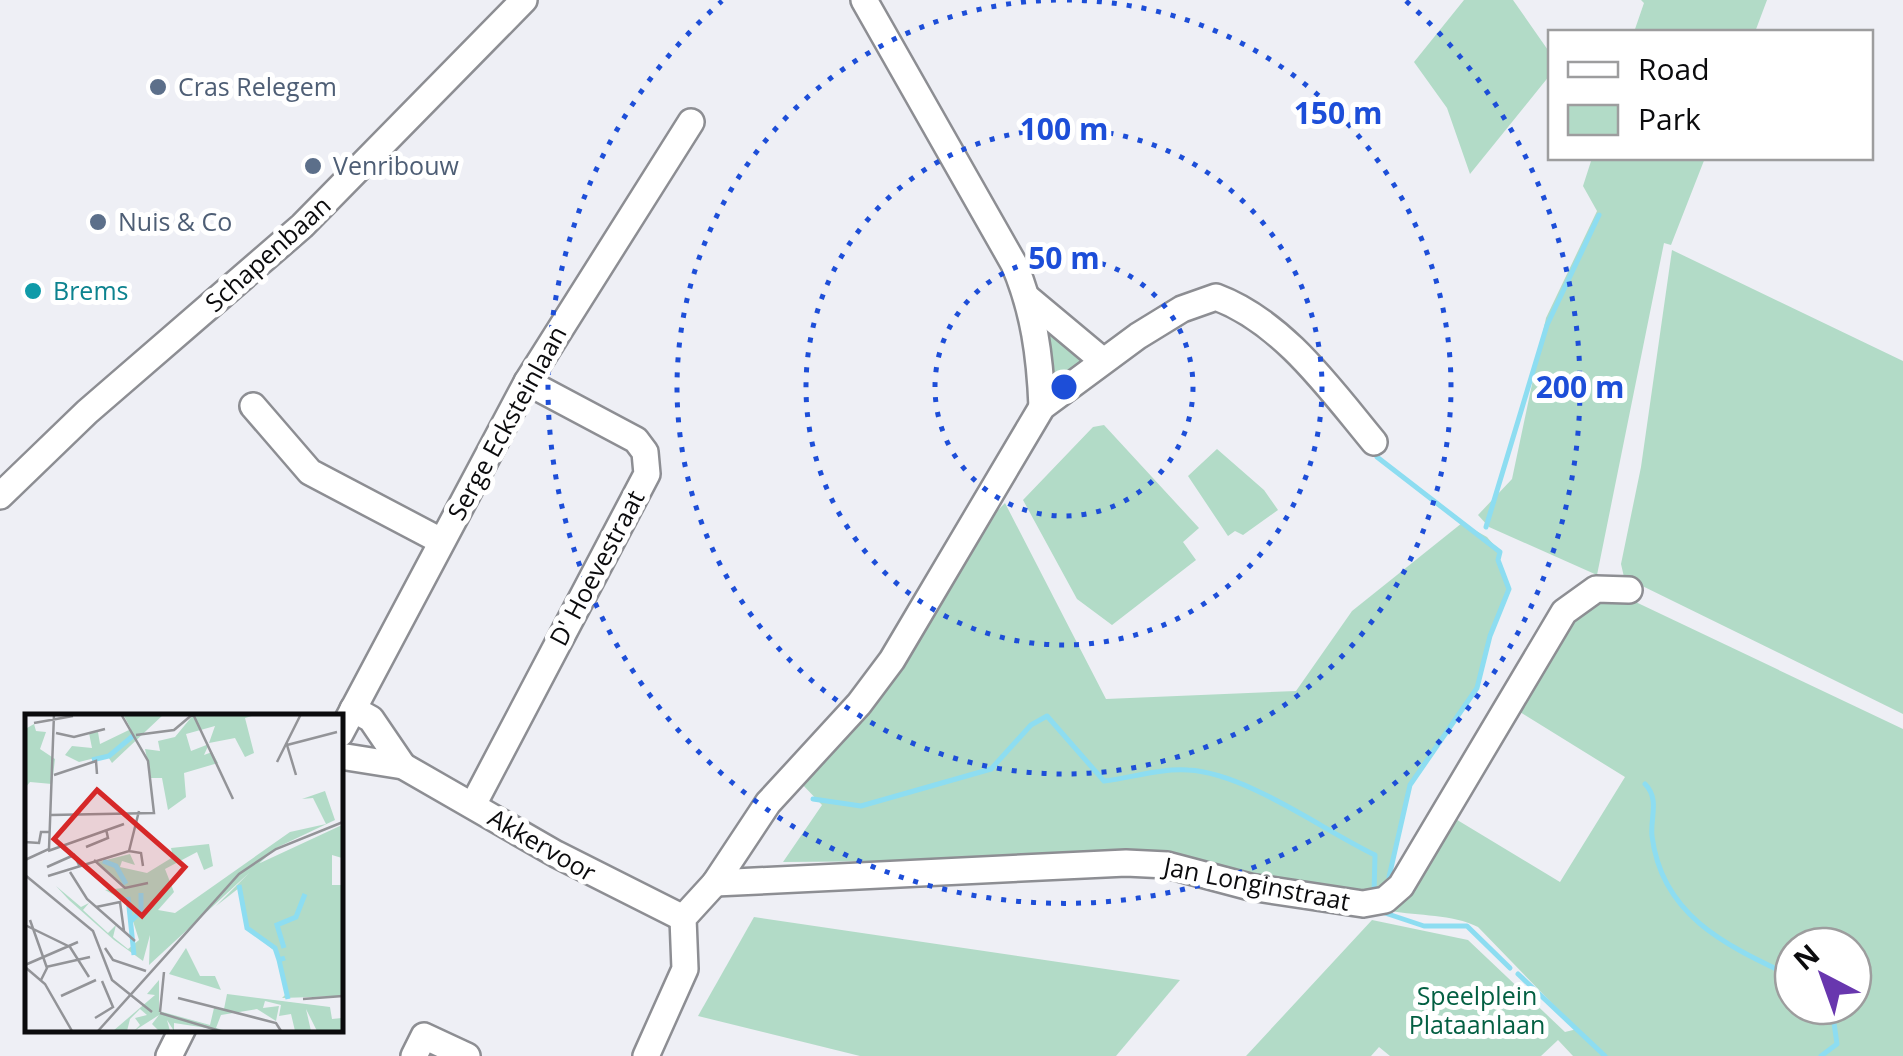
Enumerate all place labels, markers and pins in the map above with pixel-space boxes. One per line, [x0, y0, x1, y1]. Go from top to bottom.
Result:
place label: Cras Relegem [178, 69, 337, 103]
marker: Cras Relegem [147, 76, 169, 98]
place label: Venribouw [333, 148, 459, 182]
marker: Venribouw [302, 155, 324, 177]
place label: Nuis & Co [118, 204, 232, 238]
marker: Nuis & Co [87, 211, 109, 233]
place label: Brems [53, 273, 128, 307]
marker: Brems [22, 280, 44, 302]
centre of rings [1046, 369, 1082, 405]

